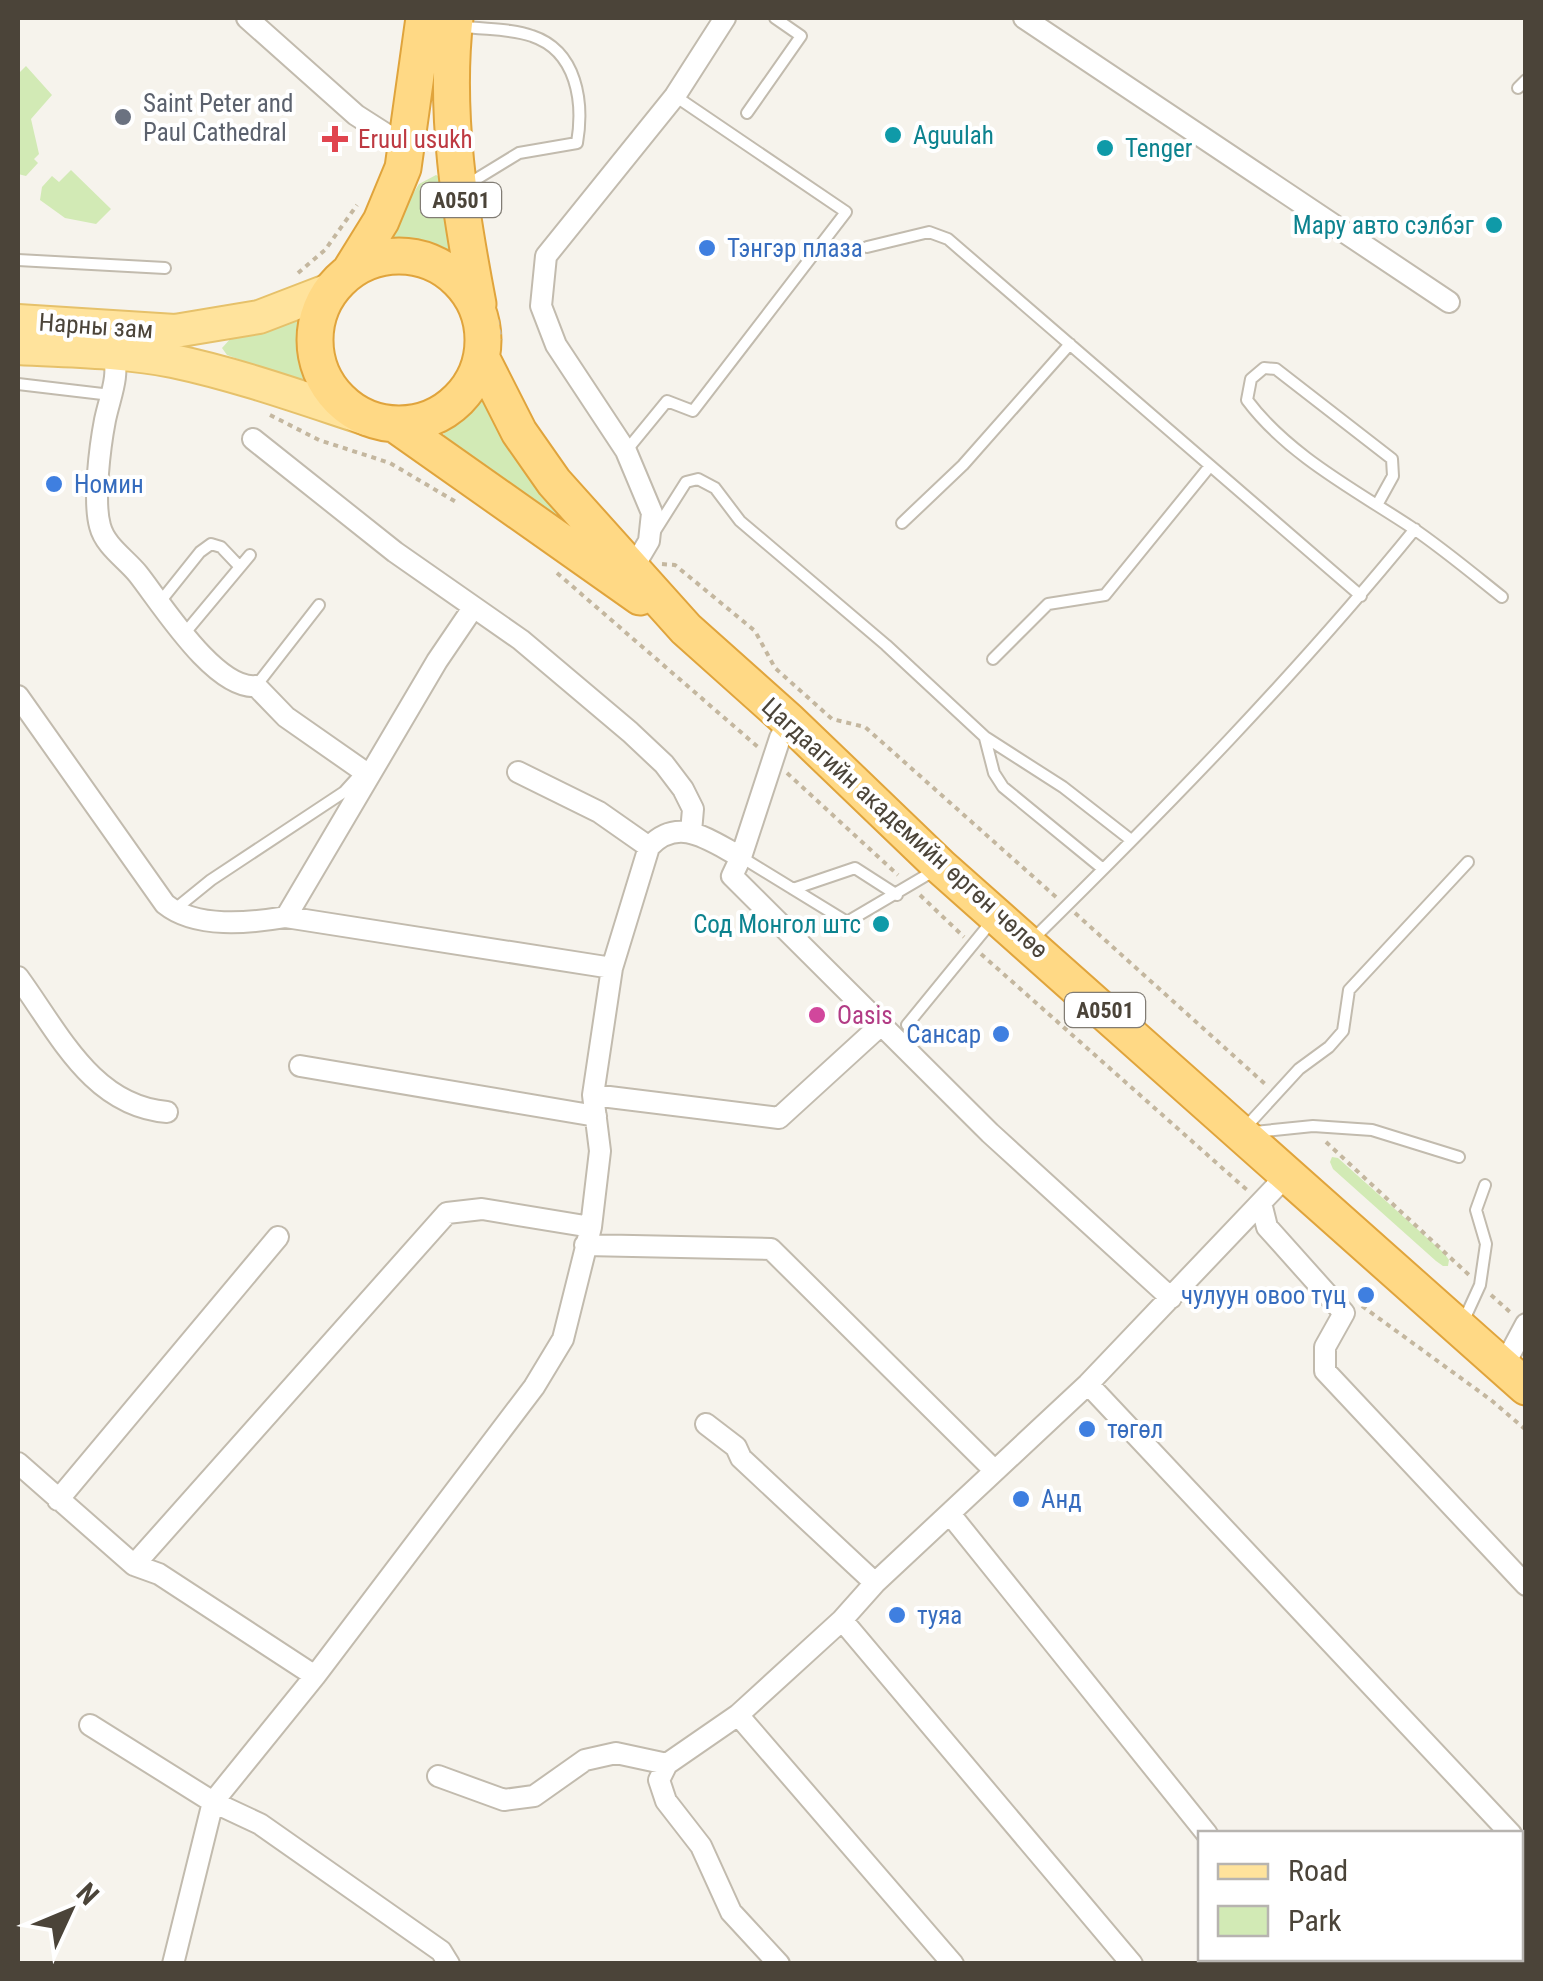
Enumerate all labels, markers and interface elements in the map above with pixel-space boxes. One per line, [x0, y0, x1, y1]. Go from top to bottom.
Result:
place label: Saint Peter and Paul Cathedral [143, 89, 293, 147]
marker: Saint Peter and Paul Cathedral [112, 106, 134, 128]
place label: Aguulah [913, 121, 994, 150]
marker: Aguulah [882, 124, 904, 146]
place label: Eruul usukh [358, 125, 473, 154]
marker: Eruul usukh [322, 126, 348, 152]
place label: Tenger [1125, 134, 1193, 163]
marker: Tenger [1094, 137, 1116, 159]
road number: A0501 [421, 183, 501, 217]
place label: Мару авто сэлбэг [1293, 211, 1474, 240]
marker: Мару авто сэлбэг [1483, 214, 1505, 236]
place label: Тэнгэр плаза [727, 234, 863, 263]
marker: Тэнгэр плаза [696, 237, 718, 259]
street label: Нарны зам [38, 308, 154, 344]
place label: Номин [74, 470, 144, 499]
marker: Номин [43, 473, 65, 495]
street label: Цагдаагийн академийн өргөн чөлөө [756, 692, 1054, 964]
place label: Сод Монгол штс [693, 910, 861, 939]
marker: Сод Монгол штс [870, 913, 892, 935]
road number: A0501 [1065, 993, 1145, 1027]
place label: Oasis [837, 1001, 893, 1030]
marker: Oasis [806, 1004, 828, 1026]
place label: Сансар [906, 1020, 981, 1049]
marker: Сансар [990, 1023, 1012, 1045]
place label: чулуун овоо түц [1181, 1281, 1346, 1310]
marker: чулуун овоо түц [1355, 1284, 1377, 1306]
place label: төгөл [1107, 1415, 1163, 1444]
marker: төгөл [1076, 1418, 1098, 1440]
place label: Анд [1041, 1485, 1082, 1514]
marker: Анд [1010, 1488, 1032, 1510]
place label: туяа [917, 1601, 962, 1630]
marker: туяа [886, 1604, 908, 1626]
legend [1198, 1831, 1523, 1961]
text: Road [1288, 1853, 1348, 1888]
north arrow [20, 1861, 120, 1961]
text: N [70, 1876, 105, 1912]
text: Park [1288, 1903, 1342, 1938]

